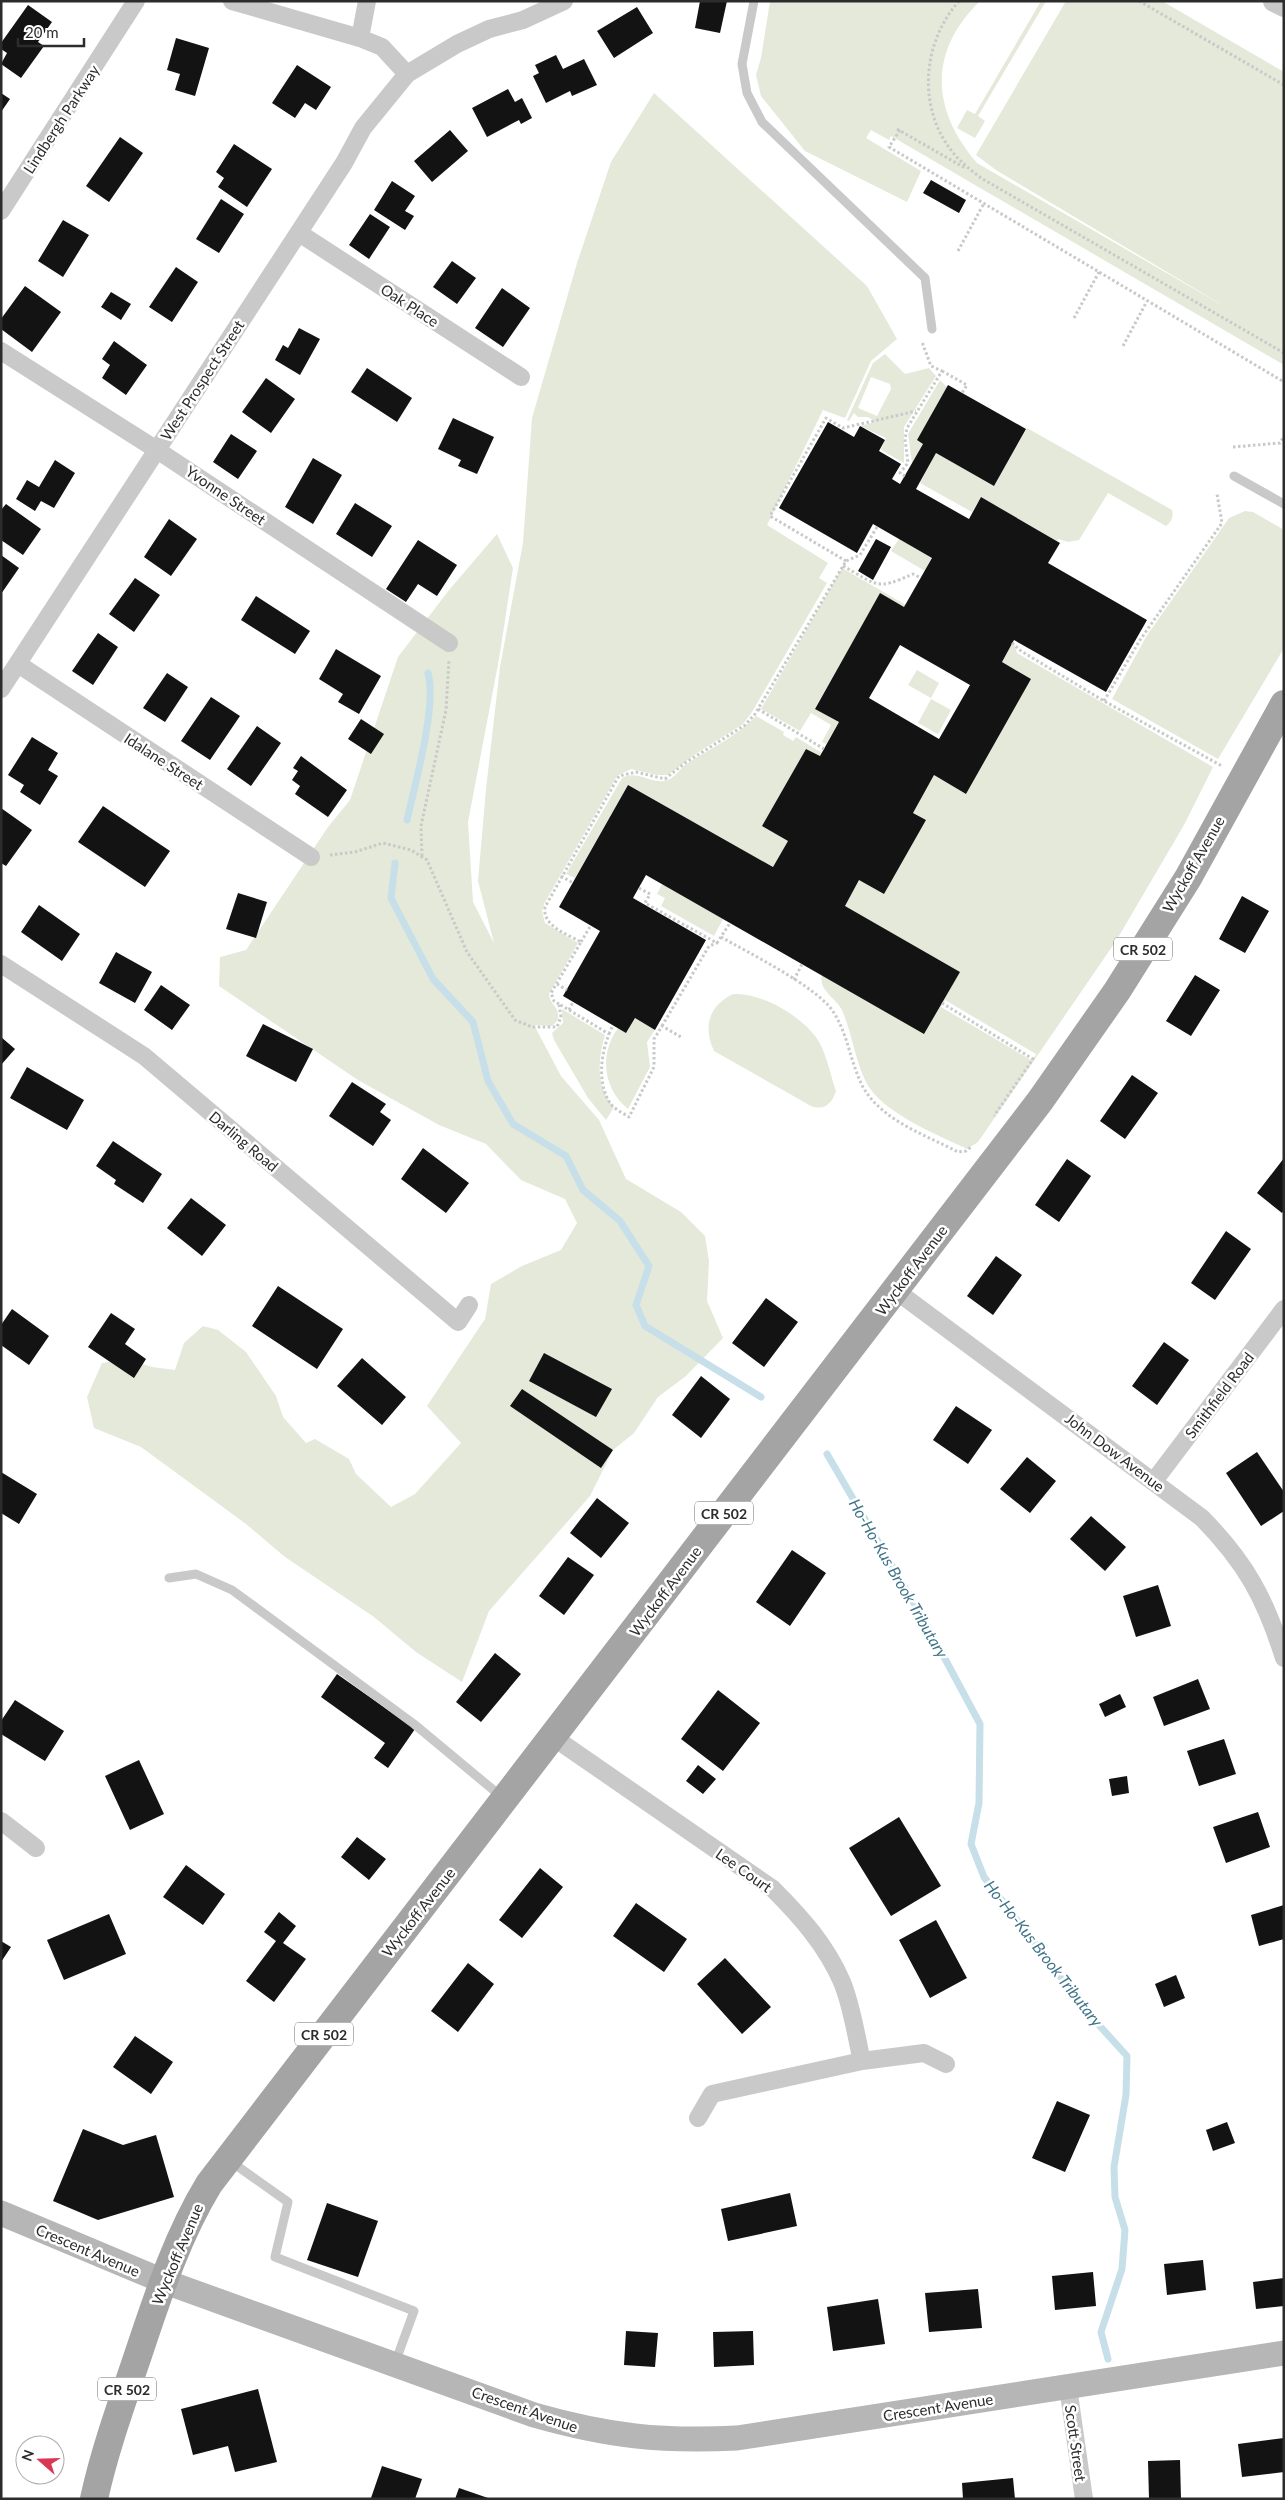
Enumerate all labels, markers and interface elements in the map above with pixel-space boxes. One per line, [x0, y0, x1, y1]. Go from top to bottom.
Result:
scale bar [18, 15, 84, 47]
text: 20 m [25, 23, 59, 41]
street label: Lindbergh Parkway [19, 61, 103, 177]
street label: Oak Place [378, 280, 442, 330]
street label: West Prospect Street [156, 316, 248, 443]
street label: Yvonne Street [183, 462, 270, 529]
street label: Idalane Street [121, 729, 207, 794]
street label: Wyckoff Avenue [1158, 813, 1228, 915]
road number: CR 502 [1114, 938, 1172, 961]
street label: Darling Road [206, 1107, 282, 1175]
street label: Wyckoff Avenue [871, 1221, 951, 1319]
street label: Smithfield Road [1181, 1348, 1257, 1442]
street label: John Dow Avenue [1062, 1409, 1168, 1495]
water label: Ho-Ho-Kus Brook Tributary [846, 1495, 953, 1661]
road number: CR 502 [695, 1502, 753, 1525]
street label: Wyckoff Avenue [625, 1542, 705, 1640]
street label: Lee Court [712, 1844, 776, 1896]
street label: Wyckoff Avenue [378, 1864, 458, 1960]
water label: Ho-Ho-Kus Brook Tributary [981, 1876, 1107, 2030]
road number: CR 502 [295, 2022, 353, 2046]
street label: Wyckoff Avenue [148, 2201, 206, 2307]
street label: Crescent Avenue [33, 2220, 143, 2280]
road number: CR 502 [98, 2378, 156, 2400]
street label: Crescent Avenue [470, 2382, 581, 2436]
street label: Crescent Avenue [882, 2389, 994, 2425]
street label: Scott Street [1062, 2404, 1090, 2483]
north arrow [15, 2435, 65, 2485]
text: N [17, 2447, 37, 2463]

